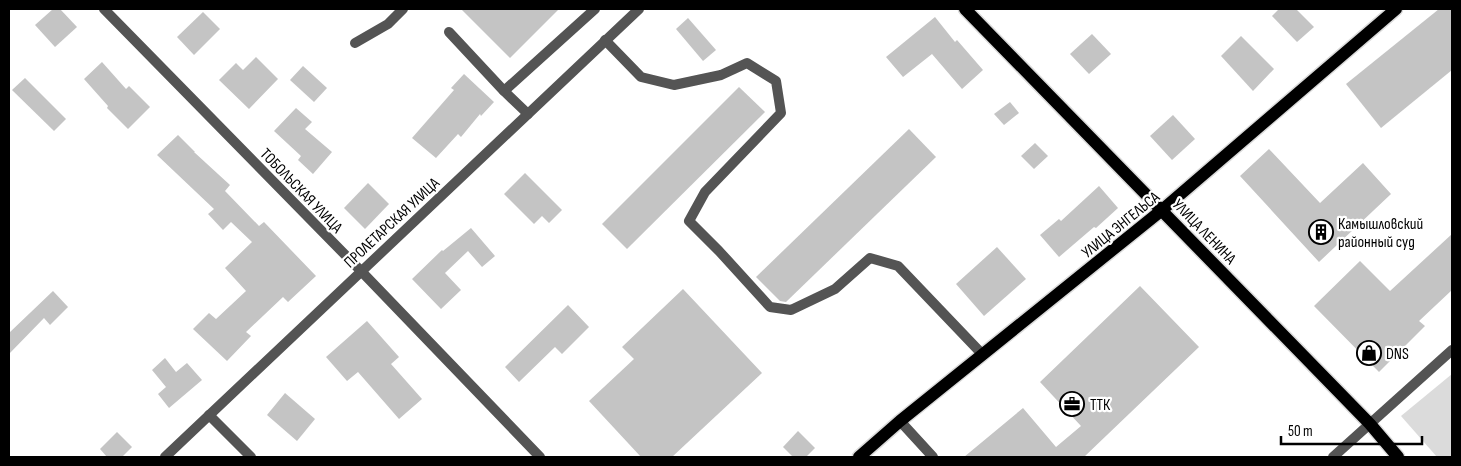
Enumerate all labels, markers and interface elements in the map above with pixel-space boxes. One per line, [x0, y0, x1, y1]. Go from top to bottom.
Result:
street label: ТОБОЛЬСКАЯ УЛИЦА [256, 145, 346, 237]
street label: ПРОЛЕТАРСКАЯ УЛИЦА [340, 174, 444, 272]
street label: УЛИЦА ЭНГЕЛЬСА [1078, 188, 1164, 262]
street label: УЛИЦА ЛЕНИНА [1168, 196, 1240, 269]
place label: Камышловский районный суд [1338, 215, 1423, 252]
building icon: Камышловский районный суд [1308, 219, 1334, 245]
shop icon: DNS [1356, 340, 1382, 366]
place label: DNS [1386, 345, 1409, 364]
office icon: ТТК [1059, 391, 1085, 417]
place label: ТТК [1090, 396, 1111, 415]
scale bar [1281, 414, 1422, 446]
text: 50 m [1288, 422, 1313, 441]

